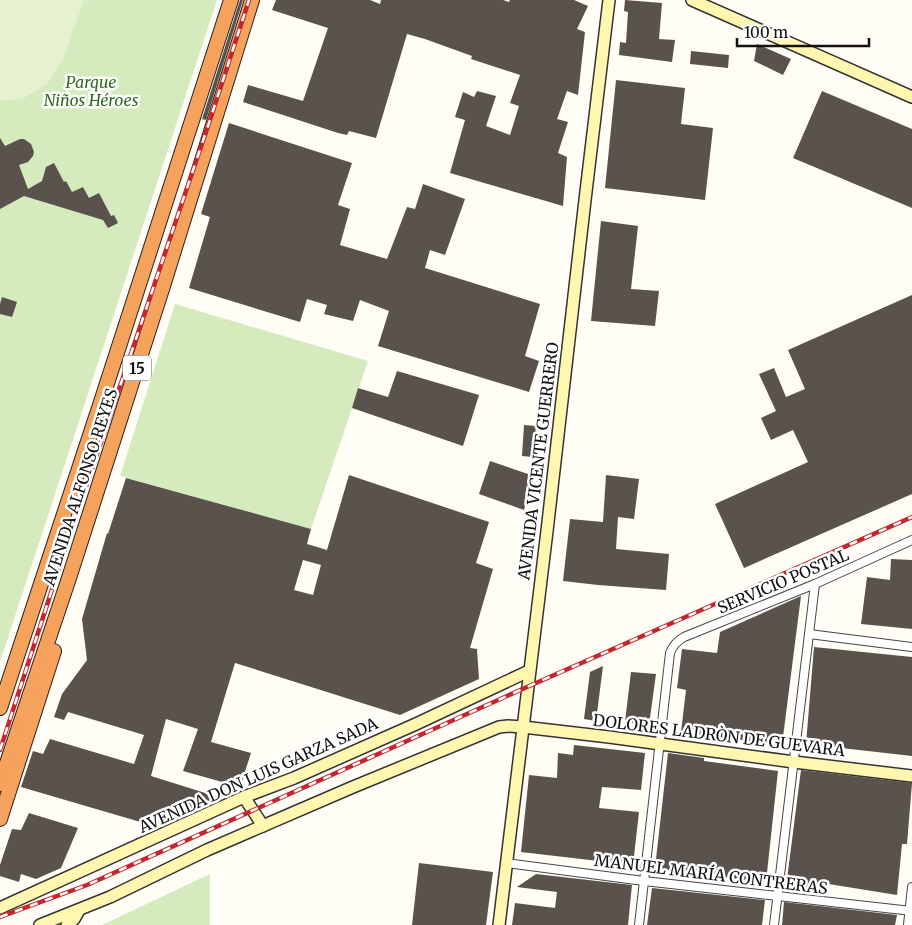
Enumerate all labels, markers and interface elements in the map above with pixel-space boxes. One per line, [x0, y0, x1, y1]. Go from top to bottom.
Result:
scale bar [737, 15, 870, 47]
text: 100 m [744, 23, 788, 42]
park label: Parque Niños Héroes [44, 72, 139, 110]
street label: AVENIDA VICENTE GUERRERO [513, 341, 563, 582]
road number: 15 [123, 356, 151, 380]
street label: AVENIDA ALFONSO REYES [38, 386, 121, 589]
street label: SERVICIO POSTAL [714, 544, 852, 618]
street label: DOLORES LADRÒN DE GUEVARA [592, 710, 847, 760]
street label: AVENIDA DON LUIS GARZA SADA [135, 713, 381, 837]
street label: MANUEL MARÍA CONTRERAS [593, 850, 829, 898]

